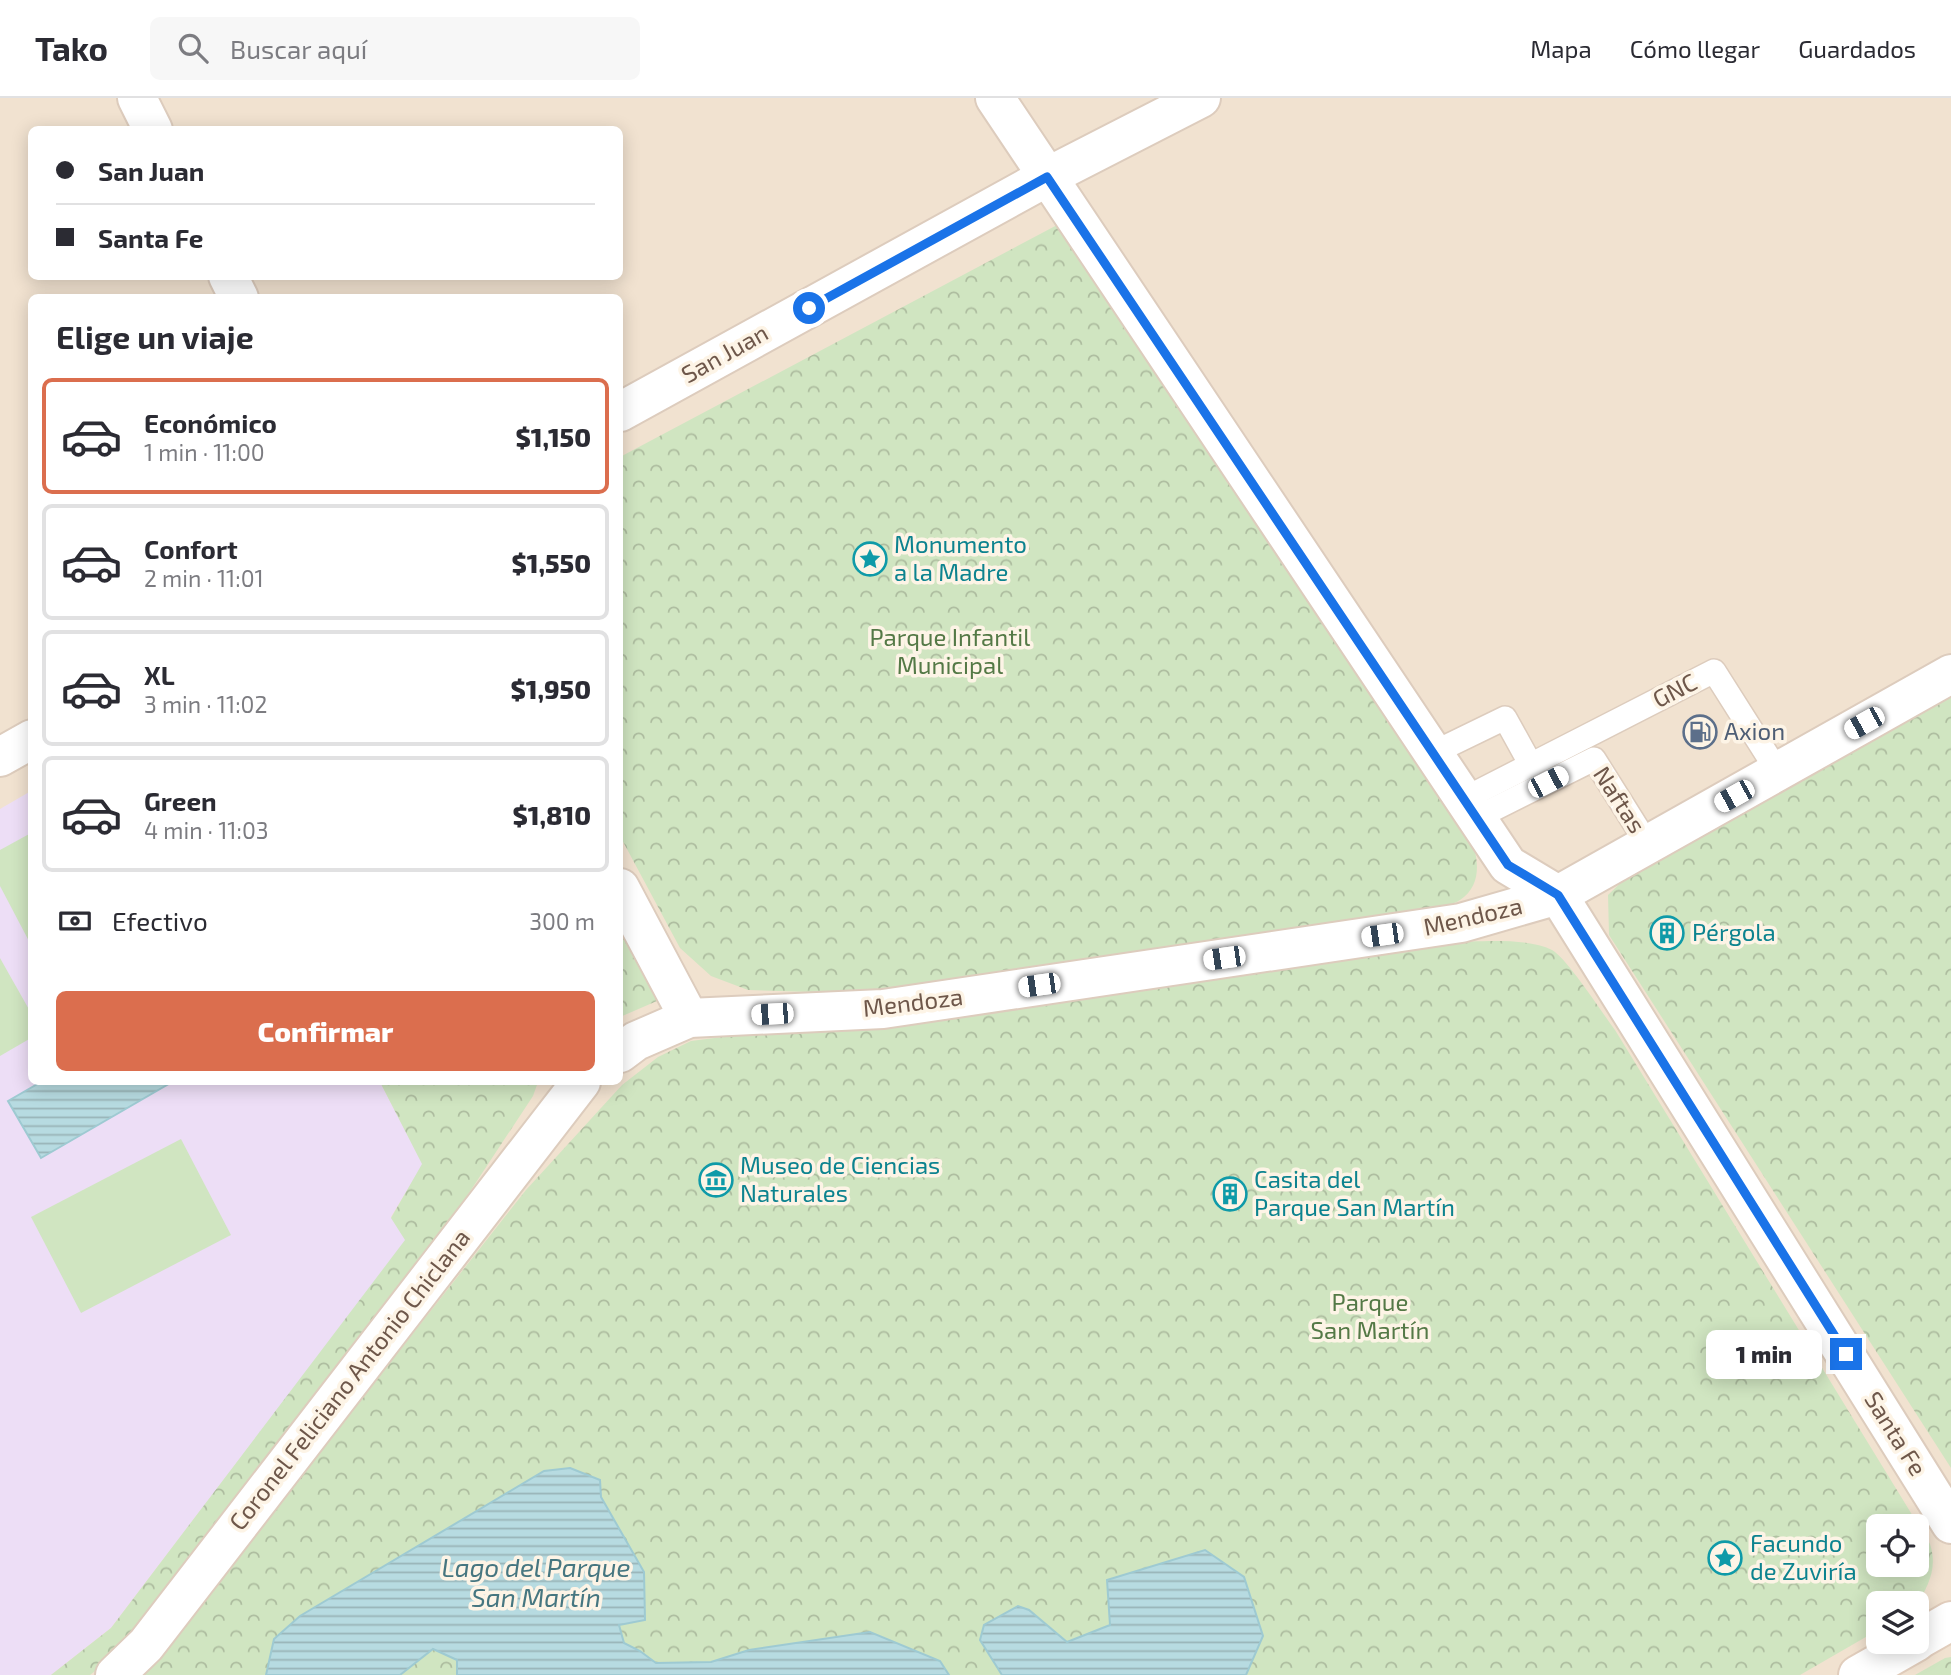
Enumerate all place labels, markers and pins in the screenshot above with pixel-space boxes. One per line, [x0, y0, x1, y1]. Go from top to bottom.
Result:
place label: Monumento a la Madre [894, 529, 1027, 586]
place icon: Monumento a la Madre [851, 540, 889, 578]
fuel station icon: Axion [1681, 713, 1719, 751]
place label: Axion [1724, 716, 1785, 745]
building icon: Pérgola [1648, 914, 1686, 952]
place label: Pérgola [1692, 917, 1776, 946]
place label: Museo de Ciencias Naturales [740, 1150, 940, 1207]
museum icon: Museo de Ciencias Naturales [697, 1161, 735, 1199]
place label: Casita del Parque San Martín [1254, 1164, 1455, 1221]
building icon: Casita del Parque San Martín [1211, 1175, 1249, 1213]
place label: Facundo de Zuviría [1750, 1528, 1857, 1585]
place icon: Facundo de Zuviría [1706, 1539, 1744, 1577]

